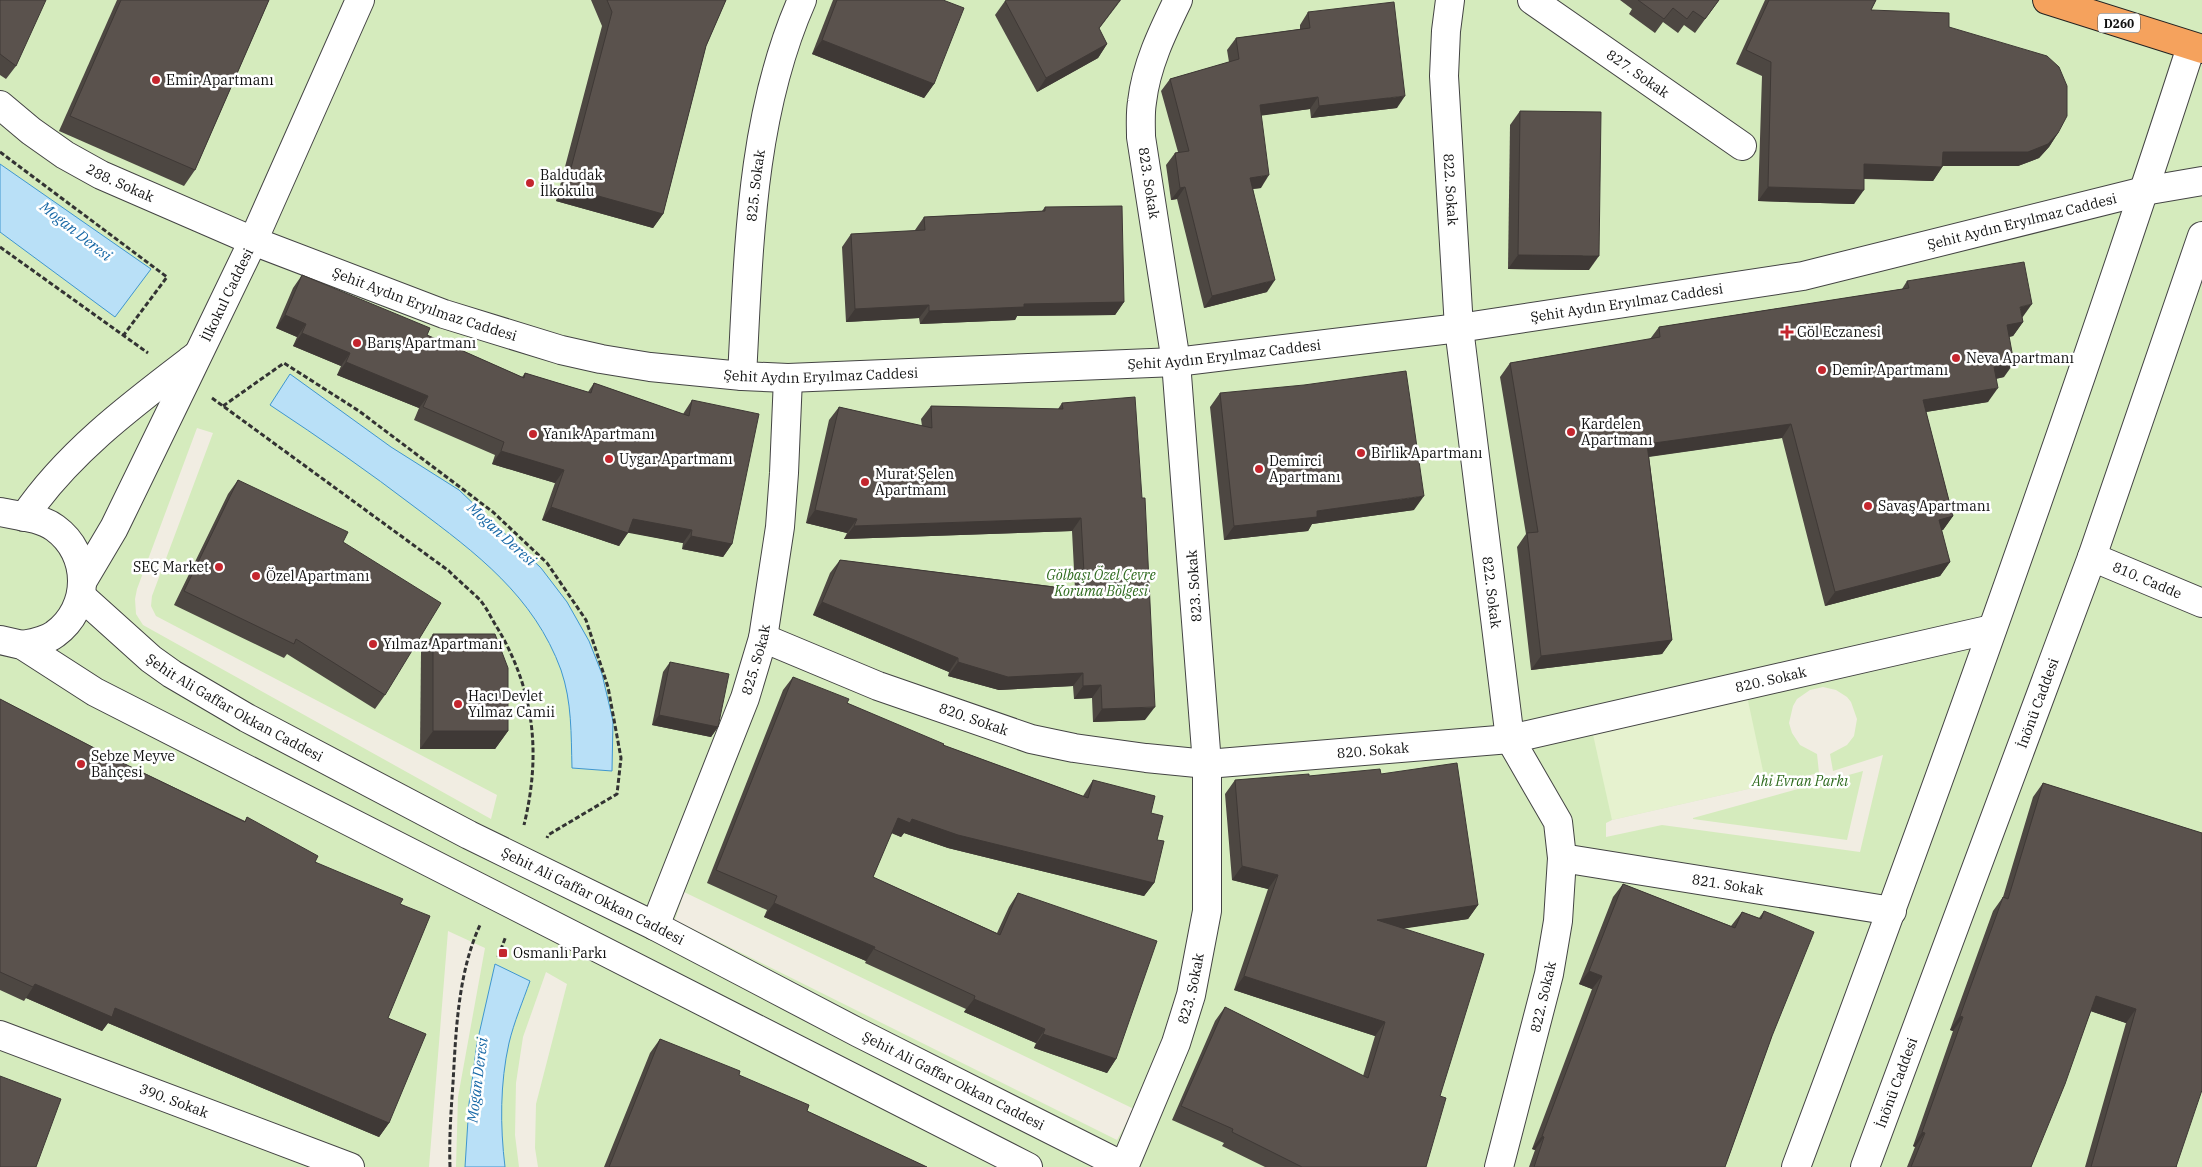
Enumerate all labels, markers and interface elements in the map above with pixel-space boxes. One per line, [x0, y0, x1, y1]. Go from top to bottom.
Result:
road number: D260 [2098, 13, 2140, 32]
street label: 827. Sokak [1603, 46, 1673, 102]
place label: Emir Apartmanı [166, 71, 274, 89]
marker: Emir Apartmanı [150, 74, 162, 86]
street label: 823. Sokak [1134, 146, 1164, 221]
street label: 825. Sokak [742, 147, 769, 222]
street label: 822. Sokak [1440, 153, 1462, 227]
street label: 288. Sokak [83, 160, 158, 206]
place label: Baldudak İlkokulu [540, 166, 604, 200]
marker: Baldudak İlkokulu [524, 177, 536, 189]
street label: Şehit Aydın Eryılmaz Caddesi [1925, 189, 2119, 254]
water label: Mogan Deresi [35, 196, 116, 265]
street label: İlkokul Caddesi [197, 245, 257, 344]
street label: Şehit Aydın Eryılmaz Caddesi [330, 263, 519, 345]
street label: Şehit Aydın Eryılmaz Caddesi [1529, 279, 1724, 326]
place label: Göl Eczanesi [1797, 323, 1881, 341]
marker: Göl Eczanesi [1781, 326, 1793, 338]
place label: Barış Apartmanı [367, 334, 476, 352]
street label: Şehit Aydın Eryılmaz Caddesi [1127, 336, 1322, 373]
marker: Barış Apartmanı [351, 337, 363, 349]
place label: Neva Apartmanı [1966, 349, 2074, 367]
marker: Neva Apartmanı [1950, 352, 1962, 364]
place label: Demir Apartmanı [1832, 361, 1948, 379]
street label: Şehit Aydın Eryılmaz Caddesi [723, 364, 919, 387]
marker: Demir Apartmanı [1816, 364, 1828, 376]
place label: Kardelen Apartmanı [1581, 415, 1652, 449]
place label: Yanık Apartmanı [543, 425, 655, 443]
marker: Kardelen Apartmanı [1565, 426, 1577, 438]
marker: Yanık Apartmanı [527, 428, 539, 440]
place label: Birlik Apartmanı [1371, 444, 1482, 462]
marker: Birlik Apartmanı [1355, 447, 1367, 459]
place label: Uygar Apartmanı [619, 450, 733, 468]
place label: Demirci Apartmanı [1269, 452, 1340, 486]
marker: Uygar Apartmanı [603, 453, 615, 465]
marker: Demirci Apartmanı [1253, 463, 1265, 475]
place label: Murat Şelen Apartmanı [875, 465, 954, 499]
marker: Murat Şelen Apartmanı [859, 476, 871, 488]
water label: Mogan Deresi [463, 497, 541, 570]
place label: Savaş Apartmanı [1878, 497, 1990, 515]
marker: Savaş Apartmanı [1862, 500, 1874, 512]
street label: 823. Sokak [1182, 548, 1206, 623]
street label: 822. Sokak [1478, 555, 1505, 630]
place label: SEÇ Market [133, 558, 209, 576]
street label: 810. Cadde [2110, 558, 2185, 603]
marker: SEÇ Market [213, 561, 225, 573]
park label: Gölbaşı Özel Çevre Koruma Bölgesi [1046, 565, 1157, 600]
place label: Özel Apartmanı [266, 567, 369, 585]
marker: Özel Apartmanı [250, 570, 262, 582]
street label: 825. Sokak [737, 623, 774, 697]
place label: Yılmaz Apartmanı [383, 635, 503, 653]
marker: Yılmaz Apartmanı [367, 638, 379, 650]
street label: Şehit Ali Gaffar Okkan Caddesi [143, 649, 326, 766]
street label: İnönü Caddesi [2013, 655, 2063, 751]
street label: 820. Sokak [1734, 662, 1809, 696]
place label: Hacı Devlet Yılmaz Camii [468, 687, 555, 721]
marker: Hacı Devlet Yılmaz Camii [452, 698, 464, 710]
street label: 820. Sokak [937, 699, 1012, 740]
street label: 820. Sokak [1336, 738, 1411, 762]
place label: Sebze Meyve Bahçesi [91, 747, 175, 781]
marker: Sebze Meyve Bahçesi [75, 758, 87, 770]
park label: Ahi Evran Parkı [1751, 772, 1849, 790]
street label: Şehit Ali Gaffar Okkan Caddesi [499, 843, 687, 949]
street label: 821. Sokak [1691, 870, 1766, 899]
place label: Osmanlı Parkı [513, 944, 607, 962]
marker: Osmanlı Parkı [497, 947, 509, 959]
street label: 823. Sokak [1173, 951, 1208, 1026]
street label: 822. Sokak [1526, 959, 1560, 1034]
street label: Şehit Ali Gaffar Okkan Caddesi [859, 1027, 1047, 1134]
street label: İnönü Caddesi [1871, 1035, 1921, 1130]
water label: Mogan Deresi [462, 1036, 492, 1125]
street label: 390. Sokak [137, 1079, 212, 1122]

